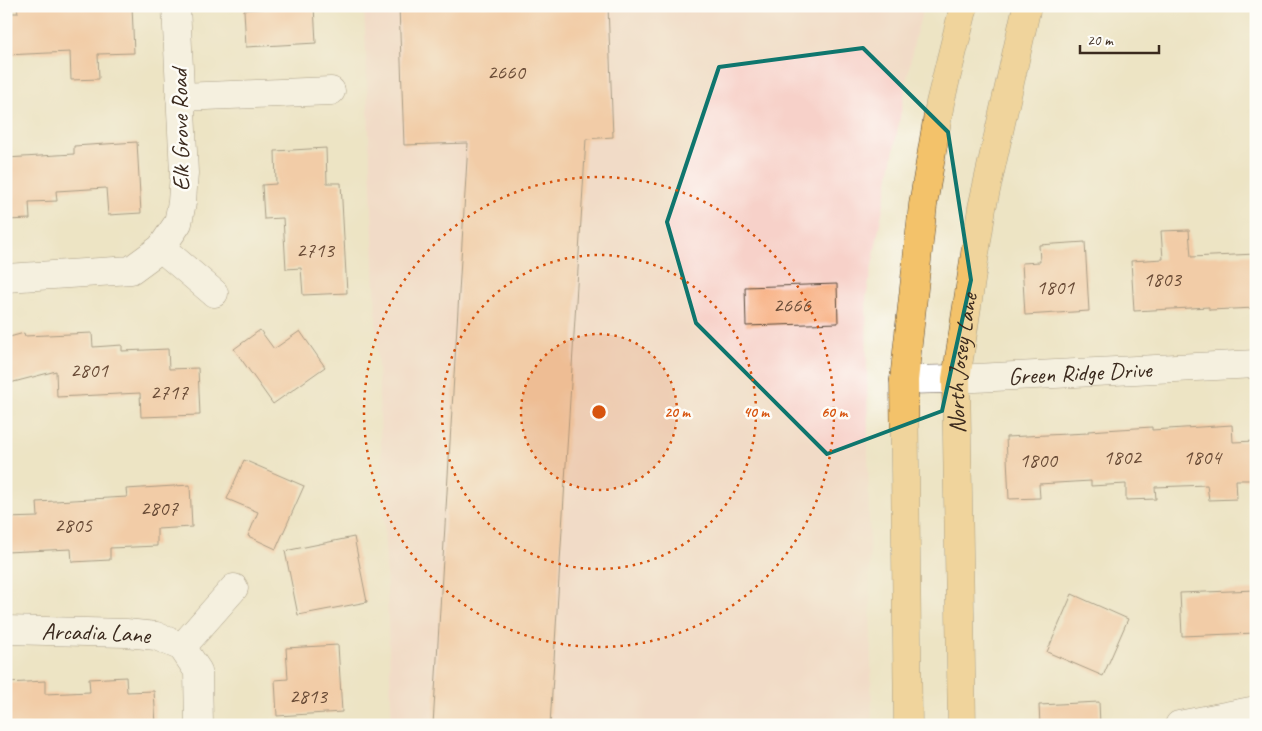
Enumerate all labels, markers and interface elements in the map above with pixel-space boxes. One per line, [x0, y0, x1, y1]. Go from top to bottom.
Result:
scale bar [1080, 22, 1158, 54]
text: 20 m [1087, 31, 1114, 50]
house number: 2660 [487, 59, 526, 85]
street label: Elk Grove Road [164, 65, 196, 191]
house number: 2713 [296, 237, 335, 263]
house number: 1803 [1143, 266, 1182, 292]
house number: 1801 [1036, 274, 1075, 300]
street label: North Josey Lane [941, 289, 984, 434]
house number: 2666 [773, 292, 811, 318]
street label: Green Ridge Drive [1007, 354, 1154, 391]
house number: 2801 [70, 357, 109, 383]
house number: 2717 [150, 379, 189, 405]
centre of rings [590, 403, 608, 421]
text: 20 m [664, 403, 691, 422]
text: 40 m [743, 403, 770, 422]
text: 60 m [821, 403, 848, 422]
house number: 1802 [1103, 444, 1142, 470]
house number: 1804 [1183, 444, 1223, 470]
house number: 1800 [1019, 447, 1058, 473]
house number: 2807 [140, 495, 179, 521]
house number: 2805 [54, 512, 93, 538]
street label: Arcadia Lane [41, 616, 154, 651]
house number: 2813 [289, 683, 328, 709]

